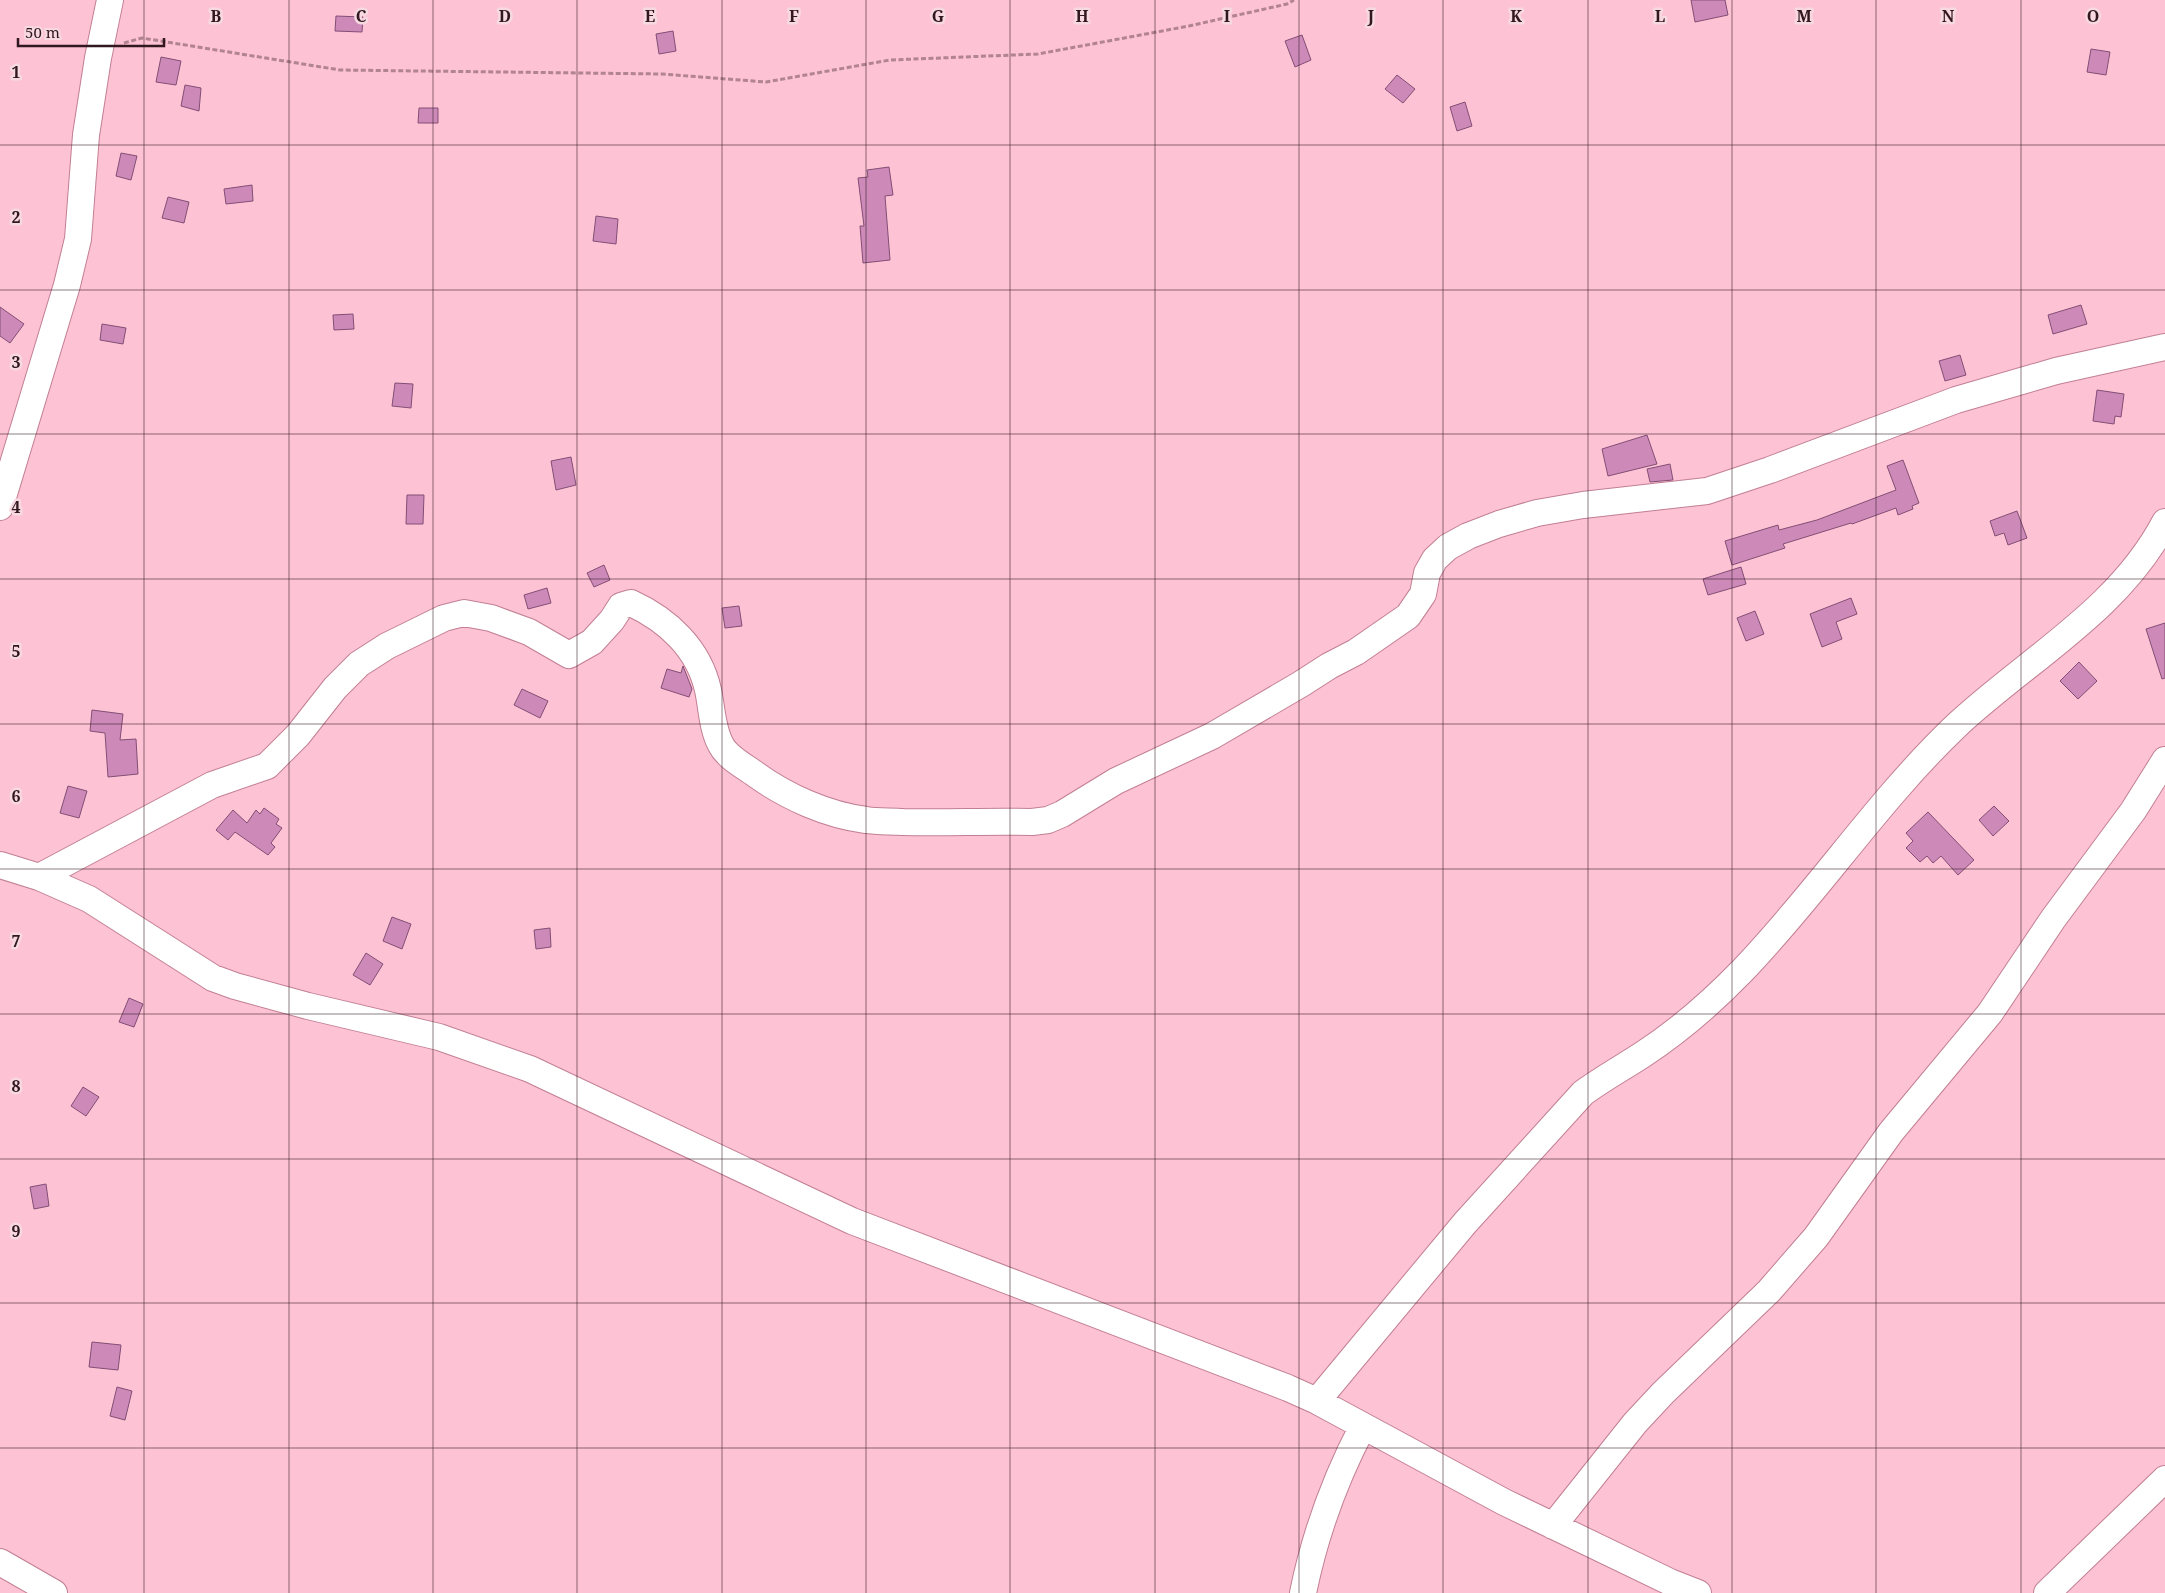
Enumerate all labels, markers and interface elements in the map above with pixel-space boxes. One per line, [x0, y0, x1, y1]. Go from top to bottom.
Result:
text: B [211, 5, 222, 27]
text: C [356, 5, 367, 27]
text: D [499, 5, 511, 27]
text: E [645, 5, 655, 27]
text: F [789, 5, 799, 27]
text: G [932, 5, 944, 27]
text: H [1075, 5, 1089, 27]
text: I [1224, 5, 1230, 27]
text: J [1367, 5, 1375, 27]
text: K [1510, 5, 1522, 27]
text: L [1655, 5, 1665, 27]
text: M [1796, 5, 1812, 27]
text: N [1942, 5, 1955, 27]
text: O [2087, 5, 2099, 27]
scale bar [18, 15, 164, 47]
text: 50 m [25, 22, 60, 42]
text: 1 [11, 61, 21, 83]
text: 2 [11, 206, 21, 228]
text: 3 [11, 351, 21, 373]
text: 4 [11, 496, 21, 518]
text: 5 [11, 640, 21, 662]
text: 6 [11, 785, 21, 807]
text: 7 [11, 930, 21, 952]
text: 8 [11, 1075, 21, 1097]
text: 9 [11, 1220, 21, 1242]

